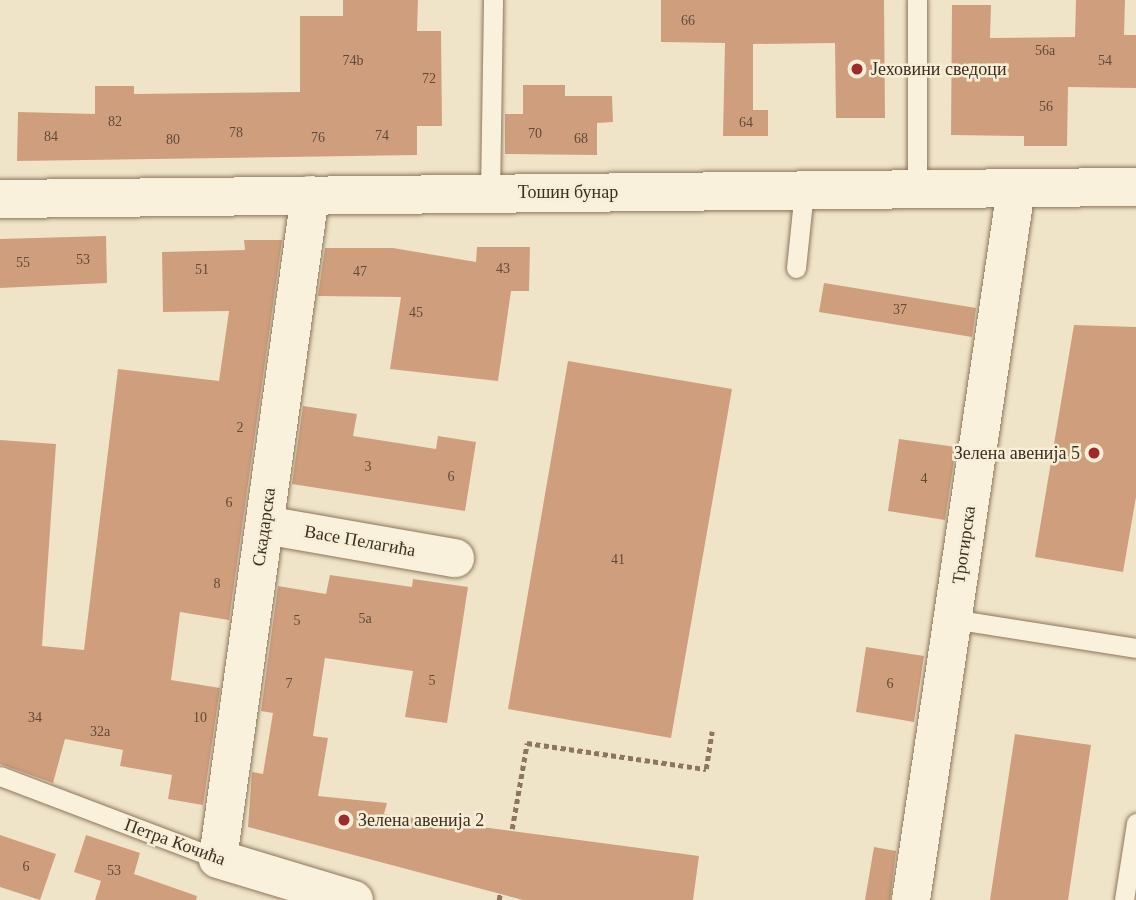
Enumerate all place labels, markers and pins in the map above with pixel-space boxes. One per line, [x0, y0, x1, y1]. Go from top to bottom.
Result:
place label: Јеховини сведоци [871, 58, 1007, 80]
marker: Јеховини сведоци [849, 61, 865, 77]
place label: Зелена авенија 5 [954, 442, 1080, 464]
marker: Зелена авенија 5 [1086, 445, 1102, 461]
place label: Зелена авенија 2 [358, 809, 484, 831]
marker: Зелена авенија 2 [336, 812, 352, 828]

